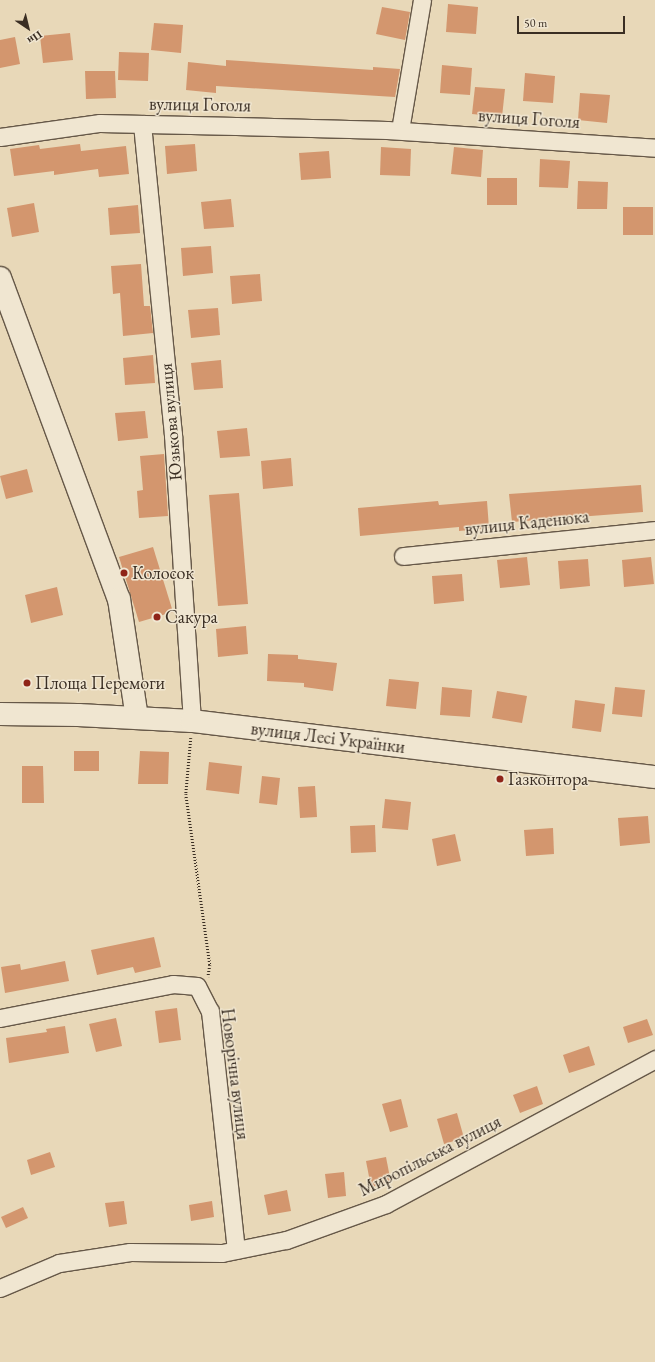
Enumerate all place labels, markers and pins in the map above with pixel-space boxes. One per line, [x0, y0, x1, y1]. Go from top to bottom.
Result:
place label: Колосок [132, 562, 194, 584]
marker: Колосок [119, 568, 129, 578]
place label: Сакура [165, 606, 218, 628]
marker: Сакура [152, 612, 162, 622]
place label: Площа Перемоги [35, 672, 165, 694]
marker: Площа Перемоги [22, 678, 32, 688]
place label: Газконтора [508, 768, 588, 790]
marker: Газконтора [495, 774, 505, 784]

